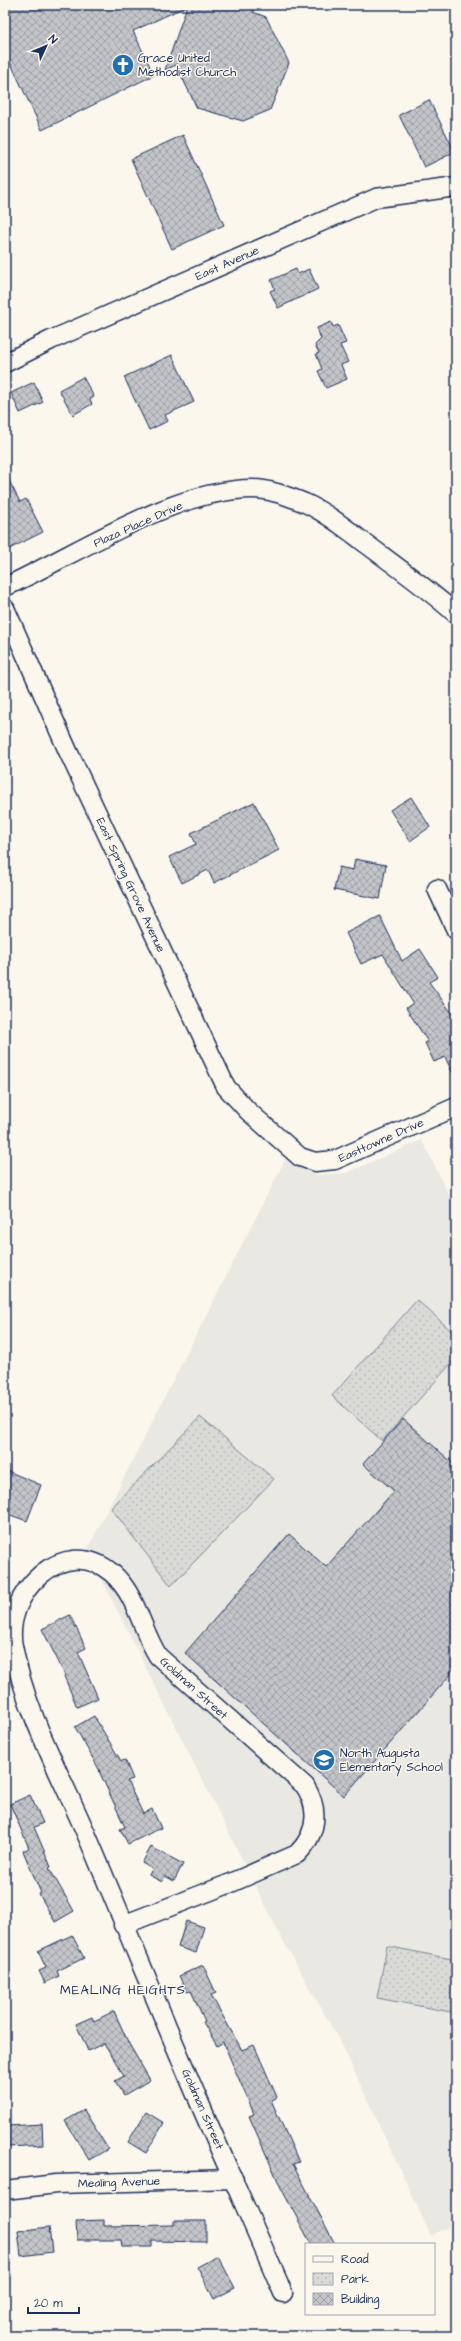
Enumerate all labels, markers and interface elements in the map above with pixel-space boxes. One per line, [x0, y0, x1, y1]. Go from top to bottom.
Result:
north arrow [26, 26, 66, 66]
text: N [45, 32, 61, 47]
place label: Grace United Methodist Church [138, 50, 236, 81]
church icon: Grace United Methodist Church [110, 52, 136, 78]
street label: East Avenue [193, 242, 262, 285]
street label: Plaza Place Drive [91, 497, 186, 552]
street label: East Spring Grove Avenue [91, 815, 170, 956]
street label: Easttowne Drive [336, 1114, 427, 1167]
street label: Goldman Street [156, 1653, 232, 1724]
place label: North Augusta Elementary School [340, 1745, 443, 1777]
school or university icon: North Augusta Elementary School [311, 1747, 337, 1773]
district label: MEALING HEIGHTS [60, 1981, 186, 1999]
street label: Goldman Street [177, 2066, 228, 2152]
street label: Mealing Avenue [78, 2173, 161, 2193]
legend [305, 2243, 435, 2315]
text: Road [341, 2251, 369, 2268]
text: Park [341, 2271, 369, 2288]
scale bar [28, 2289, 79, 2315]
text: Building [341, 2291, 379, 2309]
text: 20 m [34, 2295, 63, 2312]

